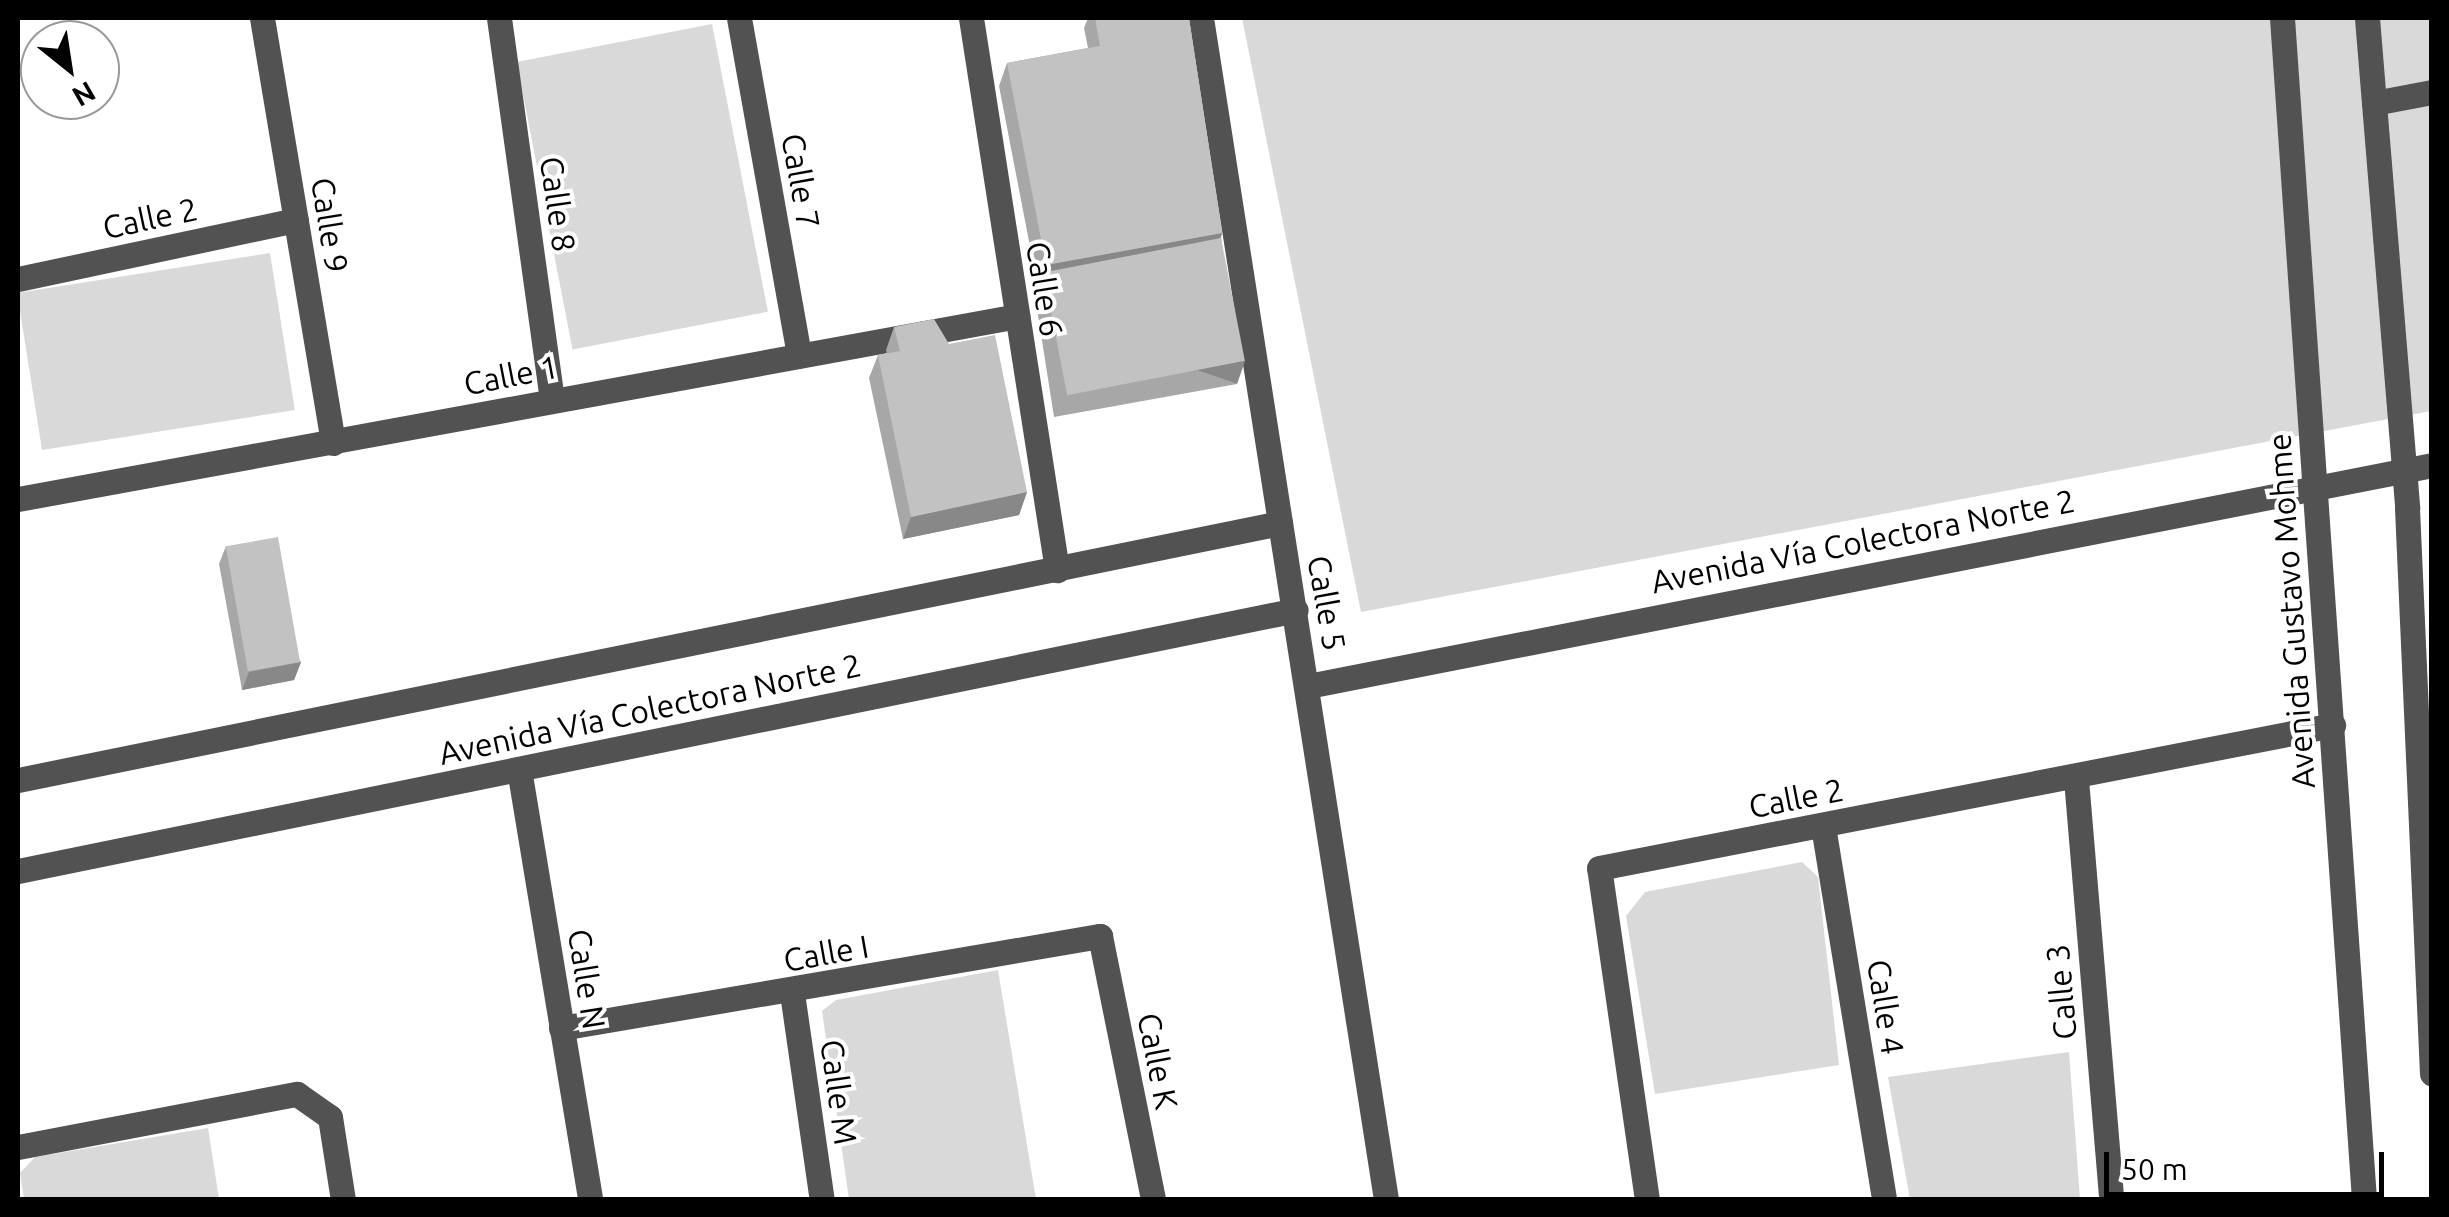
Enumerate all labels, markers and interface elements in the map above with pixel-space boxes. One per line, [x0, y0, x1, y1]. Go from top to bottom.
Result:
north arrow [20, 20, 120, 120]
text: N [67, 76, 101, 113]
street label: Calle 7 [774, 130, 828, 232]
street label: Calle 8 [532, 154, 584, 254]
street label: Calle 9 [304, 175, 356, 275]
street label: Calle 2 [99, 189, 201, 247]
street label: Calle 6 [1019, 239, 1071, 339]
street label: Calle 1 [460, 347, 562, 403]
street label: Avenida Gustavo Mohme [2259, 432, 2323, 790]
street label: Avenida Vía Colectora Norte 2 [1648, 481, 2078, 601]
street label: Calle 5 [1300, 552, 1354, 654]
street label: Avenida Vía Colectora Norte 2 [435, 645, 865, 773]
street label: Calle 2 [1745, 770, 1847, 826]
street label: Calle N [560, 926, 614, 1032]
street label: Calle I [780, 927, 872, 979]
street label: Calle 3 [2038, 943, 2084, 1041]
street label: Calle 4 [1860, 957, 1912, 1057]
street label: Calle K [1130, 1010, 1186, 1112]
street label: Calle M [813, 1037, 865, 1147]
scale bar [2109, 1132, 2389, 1194]
text: 50 m [2121, 1152, 2188, 1186]

